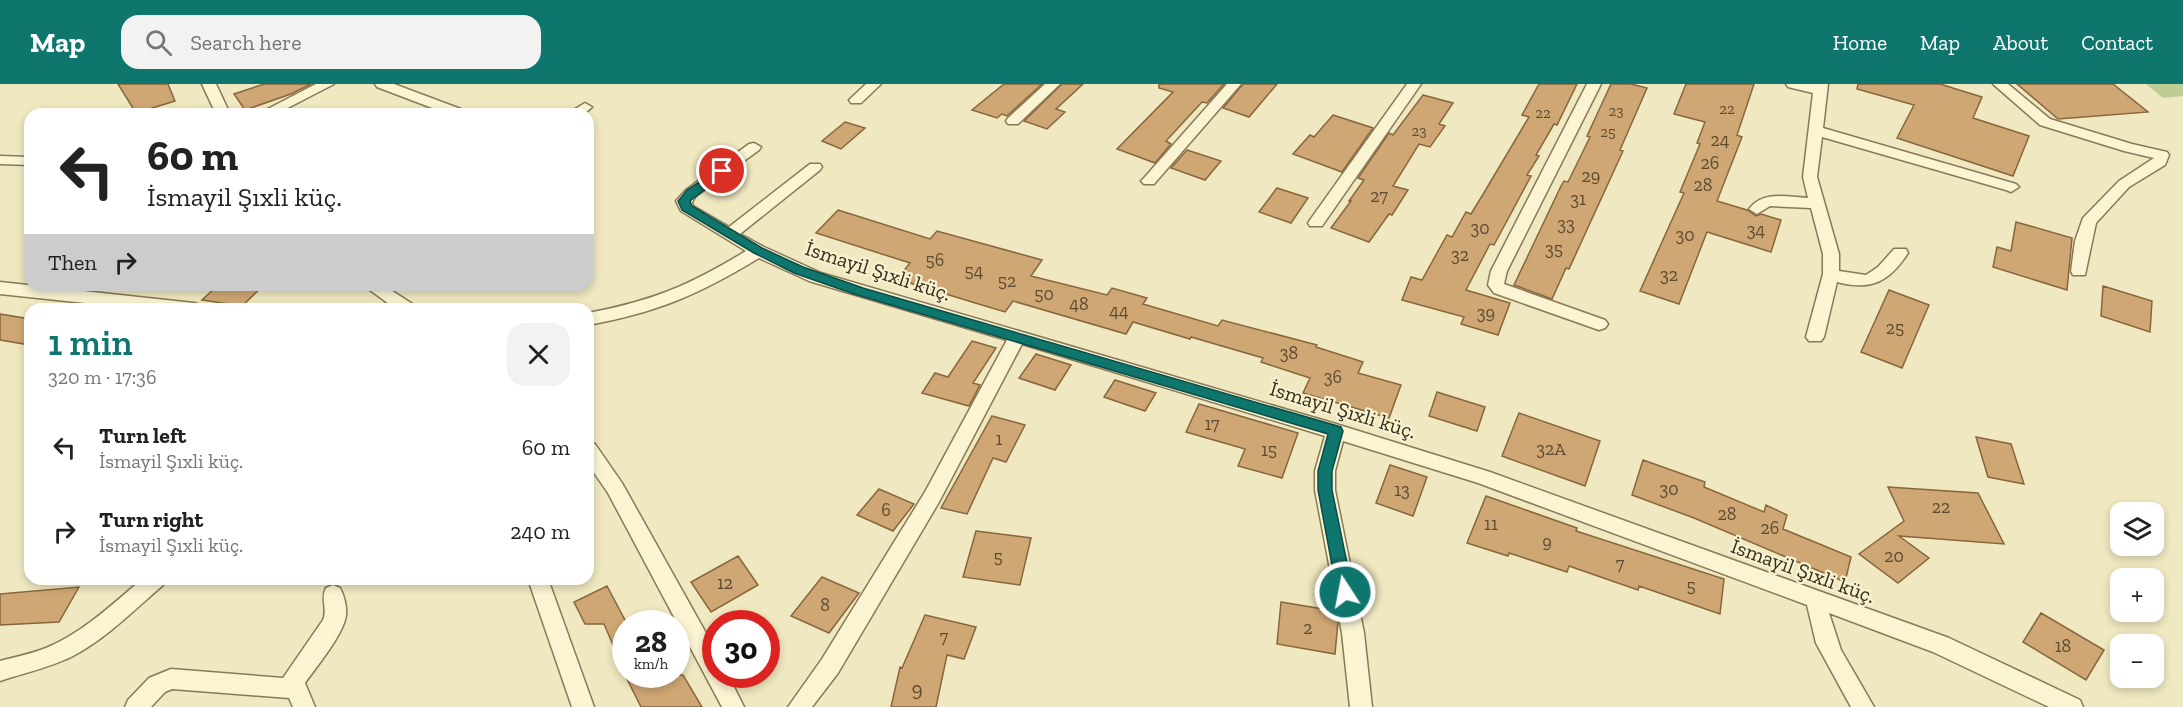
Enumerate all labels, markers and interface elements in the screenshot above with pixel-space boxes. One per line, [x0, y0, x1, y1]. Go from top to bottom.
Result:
search box [121, 15, 541, 69]
text: Map [30, 26, 85, 59]
icon: search [142, 26, 175, 59]
text: Search here [190, 29, 302, 56]
text: Home [1833, 30, 1887, 55]
text: Map [1920, 30, 1960, 55]
text: About [1993, 30, 2048, 55]
text: Contact [2081, 30, 2153, 55]
house number: 22 [1719, 100, 1735, 118]
house number: 23 [1608, 102, 1624, 120]
house number: 22 [1535, 104, 1551, 122]
house number: 23 [1411, 122, 1427, 140]
house number: 25 [1600, 123, 1616, 141]
house number: 24 [1711, 129, 1730, 151]
text: 60 m [147, 130, 238, 181]
icon: left [48, 132, 126, 210]
pin [696, 145, 747, 196]
house number: 26 [1701, 152, 1719, 174]
icon: arrive [705, 154, 738, 187]
house number: 29 [1582, 165, 1600, 187]
house number: 28 [1694, 174, 1712, 196]
text: İsmayil Şıxli küç. [147, 181, 342, 213]
house number: 27 [1370, 185, 1388, 207]
house number: 31 [1570, 188, 1586, 210]
house number: 33 [1557, 213, 1575, 235]
house number: 30 [1470, 217, 1490, 239]
house number: 34 [1747, 219, 1766, 241]
house number: 30 [1675, 224, 1695, 246]
street label: İsmayil Şıxli küç. [802, 235, 954, 306]
house number: 35 [1545, 238, 1563, 260]
house number: 32 [1451, 244, 1469, 266]
icon: right [109, 246, 142, 279]
text: Then [48, 249, 97, 276]
house number: 56 [926, 249, 944, 271]
house number: 54 [965, 260, 984, 282]
house number: 32 [1660, 264, 1678, 286]
house number: 52 [998, 270, 1016, 292]
house number: 50 [1034, 283, 1054, 305]
house number: 48 [1069, 293, 1089, 315]
house number: 44 [1109, 300, 1129, 322]
house number: 39 [1477, 302, 1495, 324]
house number: 25 [1886, 317, 1904, 339]
text: 1 min [48, 321, 133, 364]
button: close [507, 323, 570, 386]
house number: 38 [1280, 342, 1298, 364]
text: 320 m · 17:36 [48, 365, 157, 389]
house number: 36 [1324, 366, 1342, 388]
street label: İsmayil Şıxli küç. [1267, 375, 1419, 444]
house number: 17 [1204, 413, 1220, 435]
text: Turn left [99, 422, 186, 449]
house number: 1 [996, 428, 1003, 450]
icon: left [48, 431, 81, 464]
text: 60 m [522, 434, 570, 461]
house number: 32A [1536, 438, 1566, 460]
house number: 15 [1261, 439, 1277, 461]
text: İsmayil Şıxli küç. [99, 449, 243, 473]
house number: 30 [1659, 478, 1679, 500]
house number: 13 [1394, 479, 1410, 501]
house number: 22 [1932, 496, 1950, 518]
house number: 6 [881, 499, 891, 521]
map controls [2110, 502, 2164, 688]
button: layers [2110, 502, 2164, 556]
house number: 28 [1718, 503, 1736, 525]
text: Turn right [99, 506, 203, 533]
house number: 11 [1484, 513, 1498, 535]
icon: right [48, 515, 81, 548]
house number: 26 [1761, 517, 1779, 539]
text: 240 m [510, 518, 570, 545]
house number: 9 [1542, 531, 1552, 553]
text: İsmayil Şıxli küç. [99, 533, 243, 557]
street label: İsmayil Şıxli küç. [1728, 533, 1879, 608]
house number: 20 [1884, 545, 1904, 567]
house number: 5 [993, 546, 1003, 568]
house number: 7 [1616, 553, 1625, 575]
position arrow [1313, 560, 1377, 624]
button: + [2110, 568, 2164, 622]
house number: 12 [717, 572, 733, 594]
house number: 5 [1686, 575, 1696, 597]
house number: 8 [820, 594, 830, 616]
speed limit sign: 30 [702, 610, 780, 688]
house number: 2 [1303, 617, 1313, 639]
text: 28 [635, 624, 667, 660]
house number: 7 [940, 626, 949, 648]
button: − [2110, 634, 2164, 688]
house number: 18 [2055, 635, 2071, 657]
text: km/h [634, 655, 668, 673]
house number: 9 [911, 676, 923, 701]

